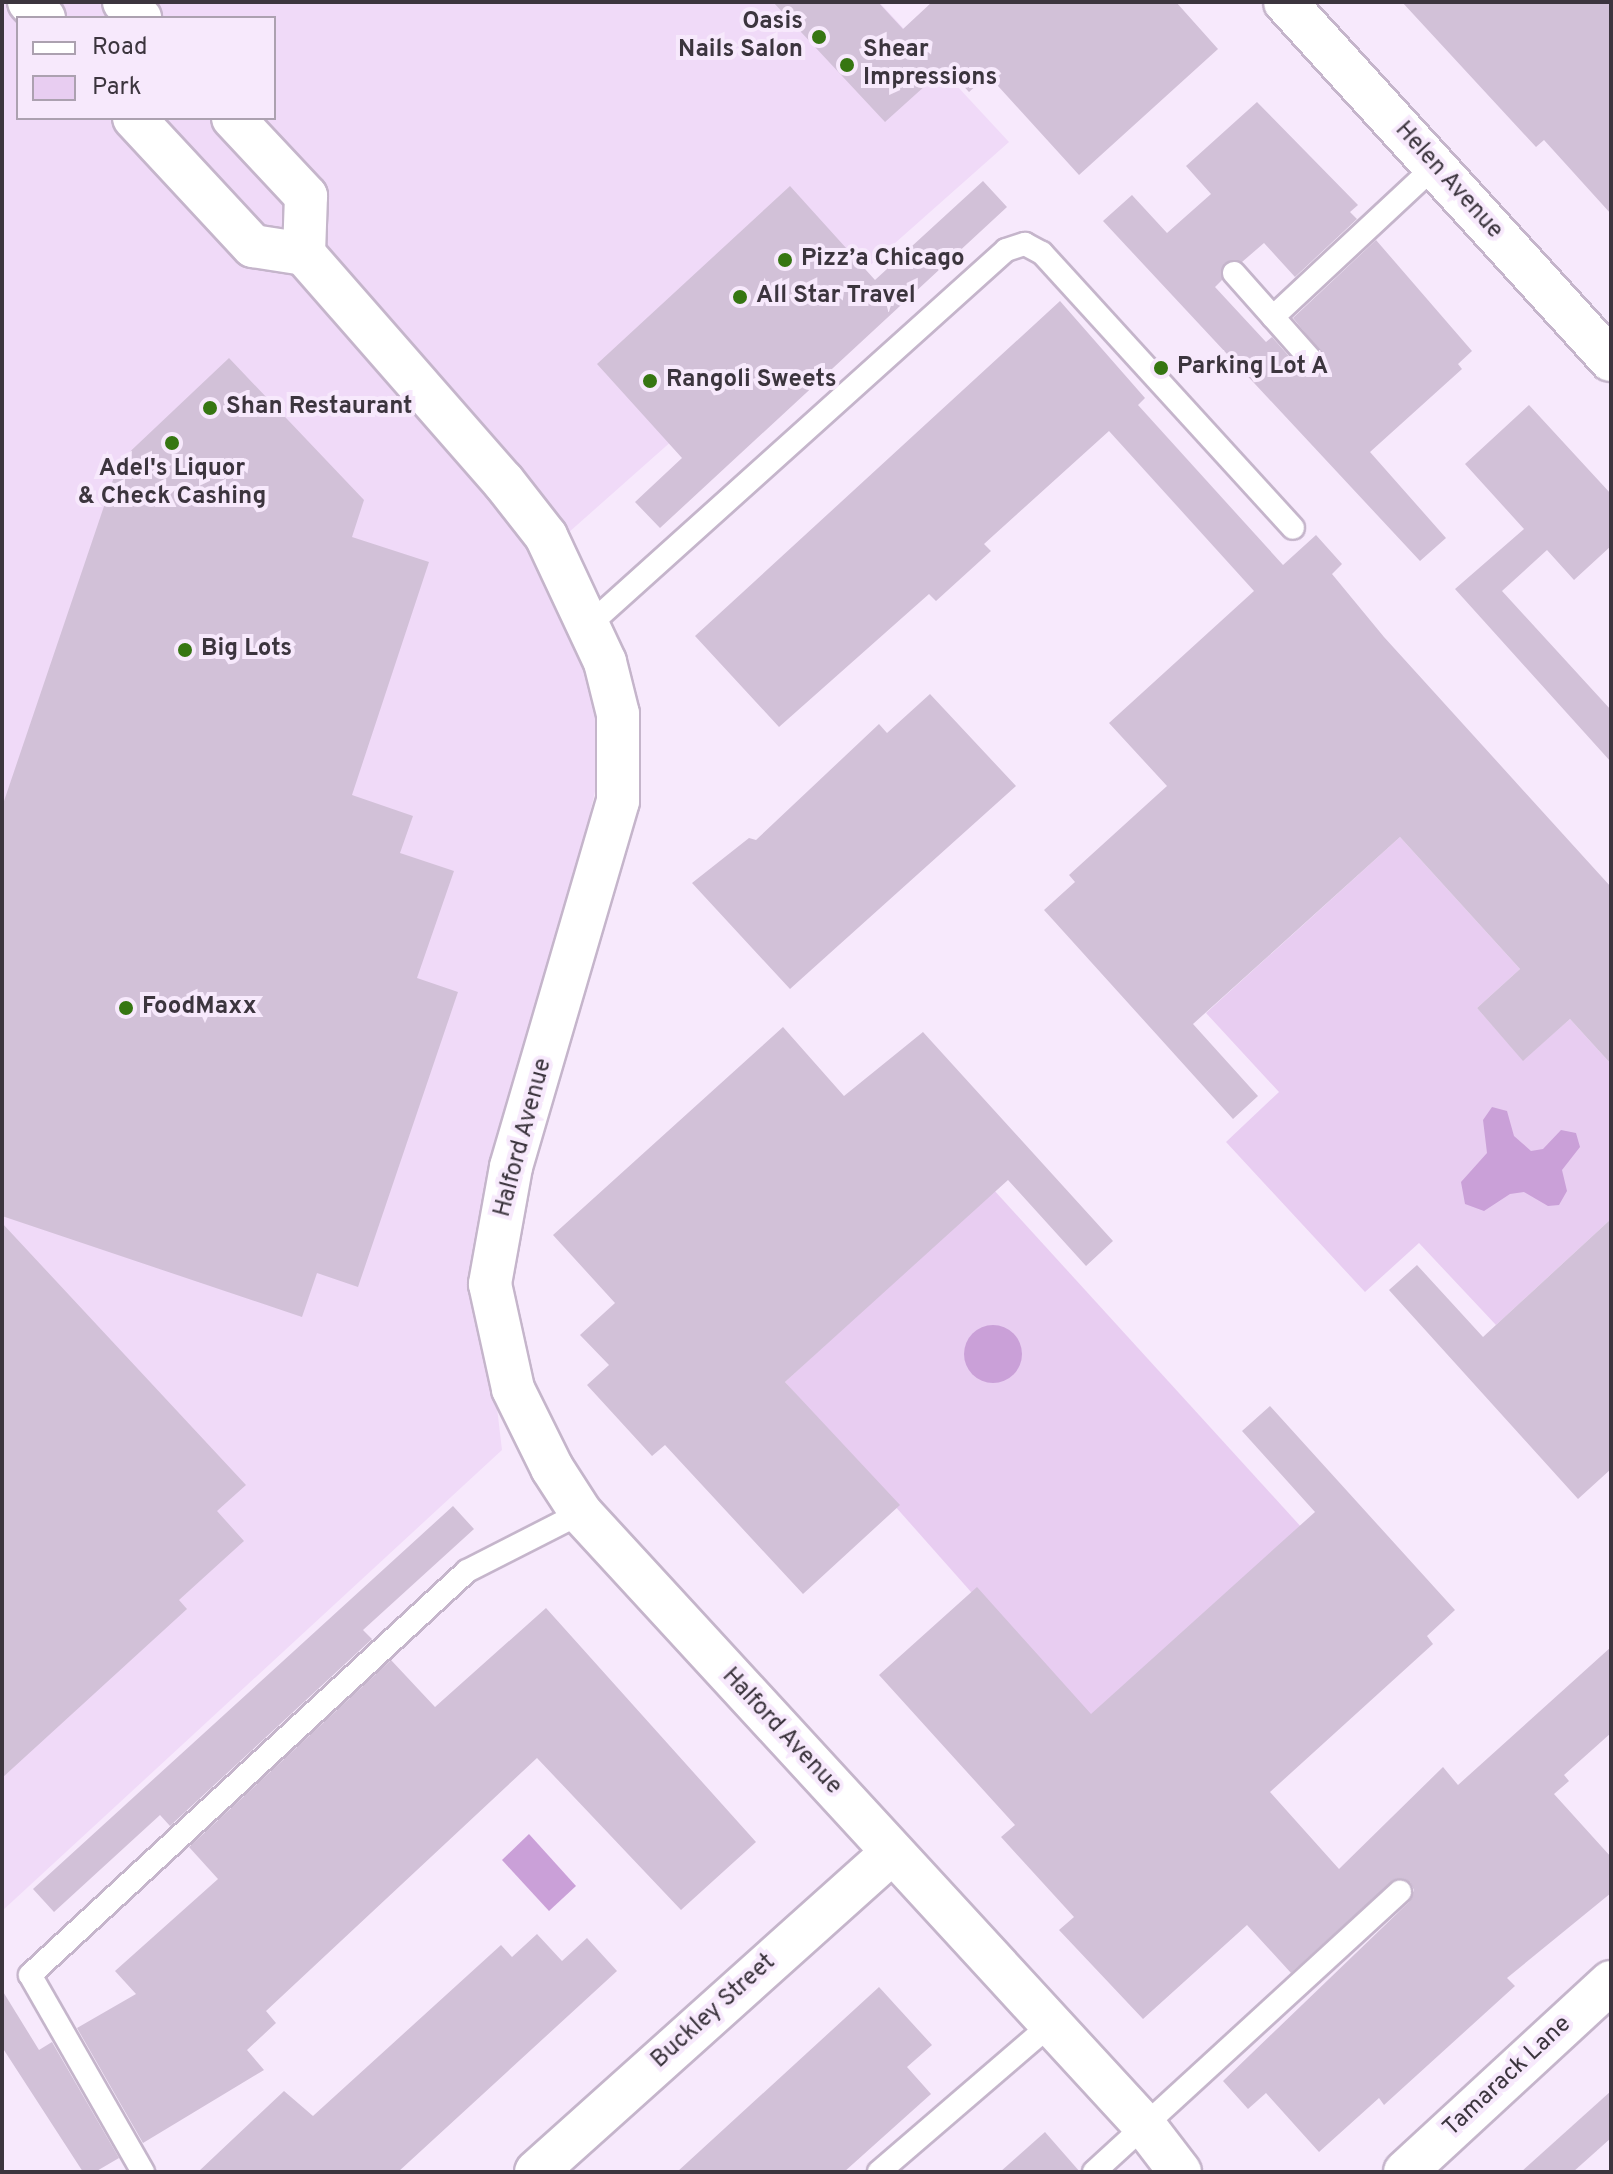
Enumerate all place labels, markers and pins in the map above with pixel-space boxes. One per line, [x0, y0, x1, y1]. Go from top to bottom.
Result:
place label: Oasis Nails Salon [678, 9, 803, 65]
marker: Oasis Nails Salon [810, 28, 828, 46]
place label: Shear Impressions [863, 37, 997, 93]
marker: Shear Impressions [838, 56, 856, 74]
place label: Pizz’a Chicago [801, 246, 965, 274]
marker: Pizz’a Chicago [776, 251, 794, 269]
place label: All Star Travel [756, 283, 916, 311]
marker: All Star Travel [731, 288, 749, 306]
place label: Parking Lot A [1177, 354, 1329, 382]
marker: Parking Lot A [1152, 359, 1170, 377]
place label: Rangoli Sweets [666, 367, 837, 395]
marker: Rangoli Sweets [641, 372, 659, 390]
place label: Shan Restaurant [226, 394, 412, 422]
marker: Shan Restaurant [201, 399, 219, 417]
marker: Adel's Liquor & Check Cashing [163, 434, 181, 452]
place label: Adel's Liquor & Check Cashing [78, 456, 266, 512]
place label: Big Lots [201, 636, 292, 664]
marker: Big Lots [176, 641, 194, 659]
place label: FoodMaxx [142, 994, 257, 1022]
marker: FoodMaxx [117, 999, 135, 1017]

